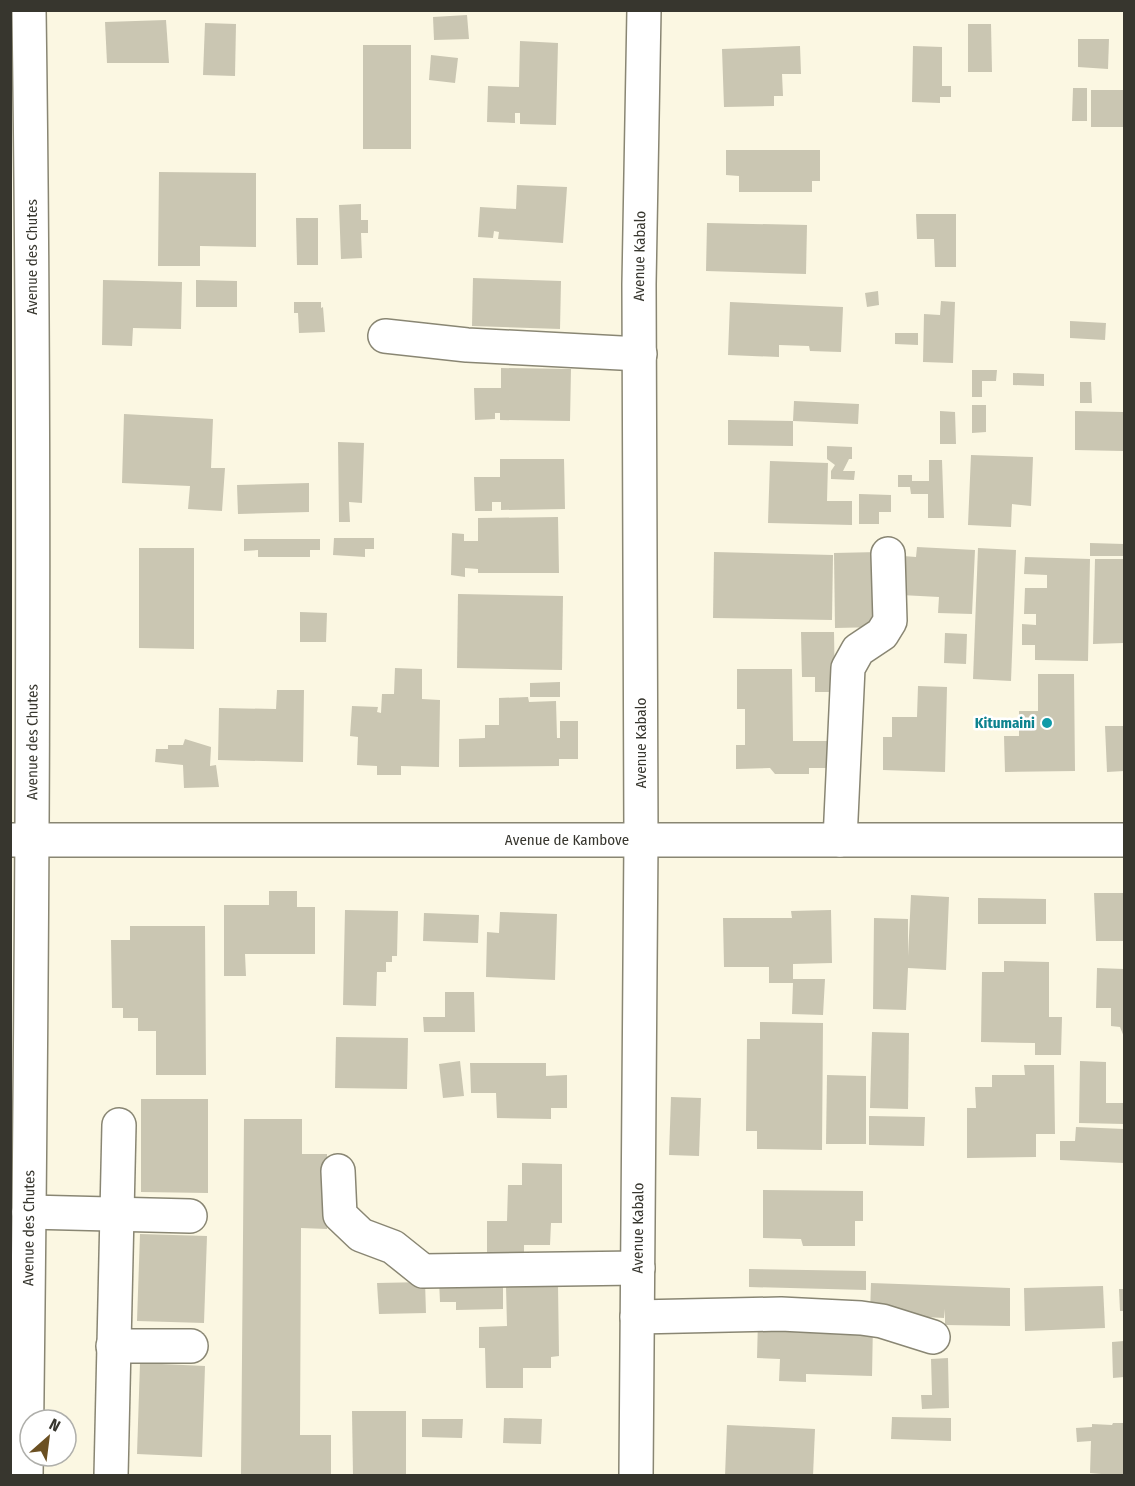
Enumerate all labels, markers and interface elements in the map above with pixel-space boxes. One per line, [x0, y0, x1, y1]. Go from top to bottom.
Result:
street label: Avenue des Chutes [23, 199, 41, 315]
street label: Avenue Kabalo [630, 210, 649, 301]
street label: Avenue des Chutes [23, 684, 42, 800]
street label: Avenue Kabalo [632, 698, 650, 788]
place label: Kitumaini [975, 714, 1035, 732]
marker: Kitumaini [1040, 716, 1054, 730]
street label: Avenue de Kambove [505, 831, 629, 849]
street label: Avenue des Chutes [19, 1170, 38, 1286]
street label: Avenue Kabalo [629, 1182, 647, 1273]
north arrow [18, 1408, 78, 1468]
text: N [46, 1415, 64, 1436]

